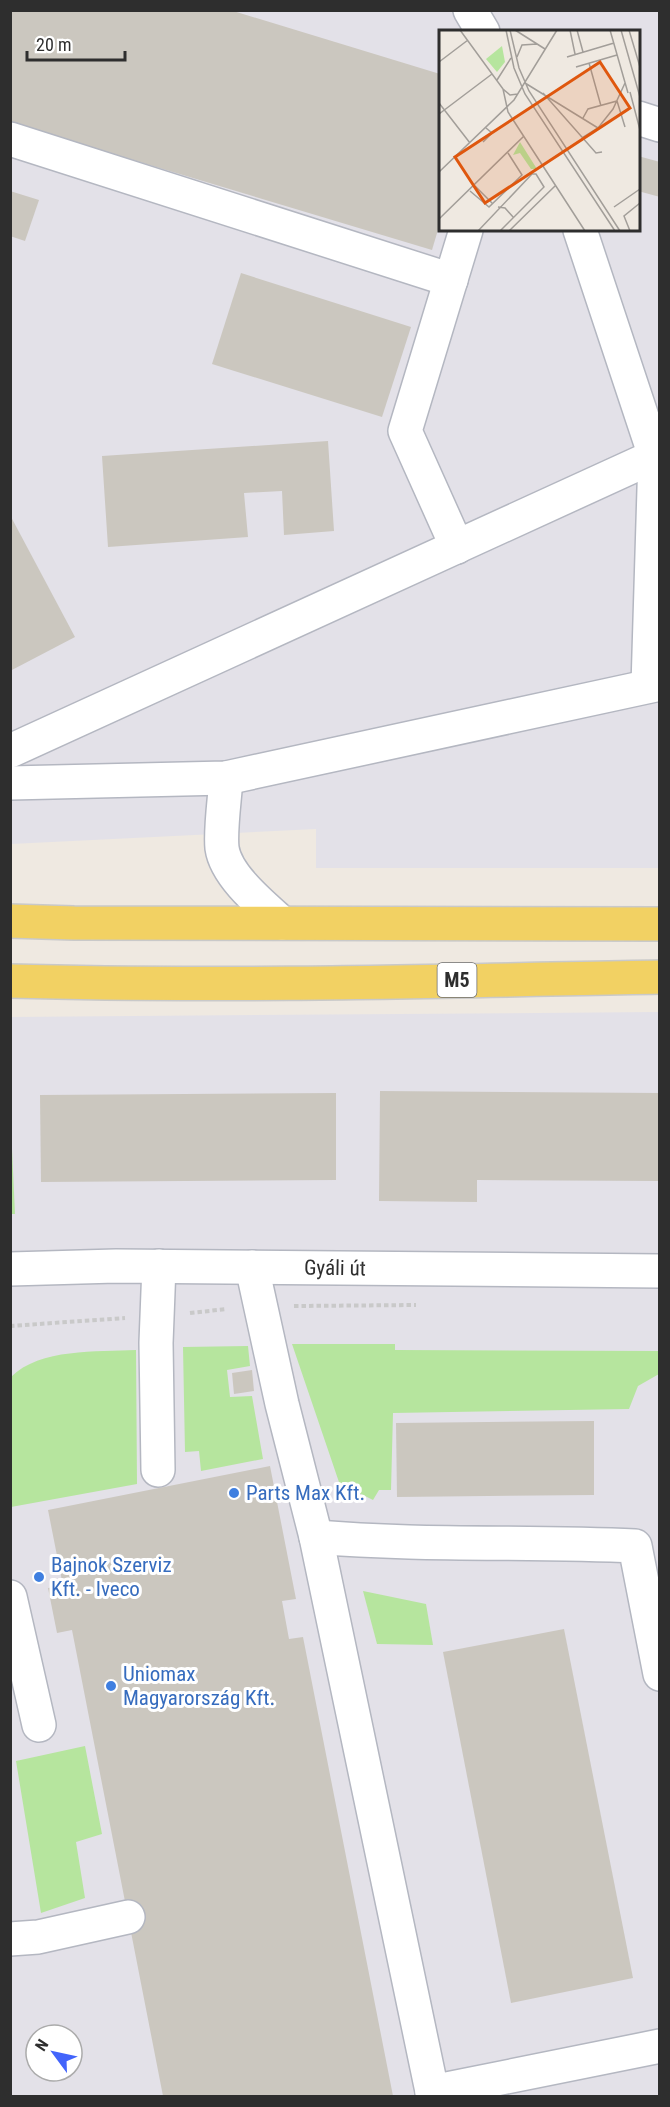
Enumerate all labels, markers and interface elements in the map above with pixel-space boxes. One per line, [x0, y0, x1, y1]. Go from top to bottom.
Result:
scale bar [27, 24, 124, 62]
inset map [439, 30, 640, 231]
text: 20 m [36, 34, 71, 55]
road number: M5 [438, 963, 476, 997]
street label: Gyáli út [304, 1255, 366, 1281]
place label: Parts Max Kft. [246, 1481, 365, 1505]
marker: Parts Max Kft. [227, 1486, 241, 1500]
place label: Bajnok Szerviz Kft. - Iveco [51, 1553, 172, 1601]
marker: Bajnok Szerviz Kft. - Iveco [32, 1570, 46, 1584]
place label: Uniomax Magyarország Kft. [123, 1662, 275, 1710]
marker: Uniomax Magyarország Kft. [104, 1679, 118, 1693]
north arrow [24, 2023, 84, 2083]
text: N [31, 2036, 52, 2054]

